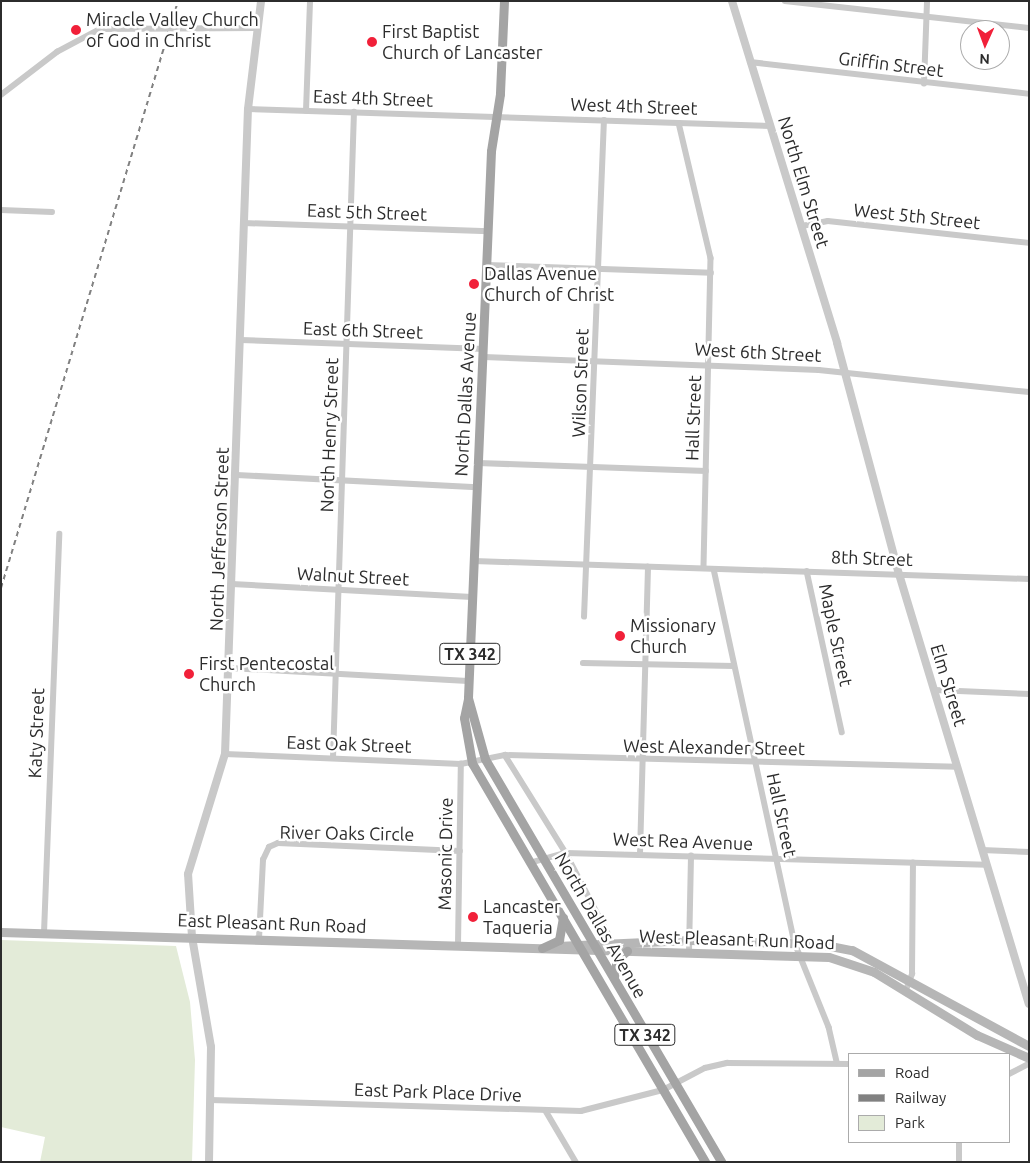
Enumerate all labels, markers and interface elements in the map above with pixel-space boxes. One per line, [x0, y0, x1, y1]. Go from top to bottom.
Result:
place label: Miracle Valley Church of God in Christ [86, 9, 259, 52]
north arrow [960, 20, 1010, 70]
place label: First Baptist Church of Lancaster [382, 21, 543, 64]
marker: Miracle Valley Church of God in Christ [70, 24, 82, 36]
marker: First Baptist Church of Lancaster [366, 36, 378, 48]
street label: Griffin Street [837, 47, 945, 81]
text: N [979, 51, 990, 67]
street label: East 4th Street [313, 85, 433, 111]
street label: West 4th Street [570, 93, 698, 119]
street label: North Elm Street [774, 114, 834, 250]
street label: East 5th Street [307, 199, 427, 225]
street label: West 5th Street [853, 199, 981, 233]
place label: Dallas Avenue Church of Christ [484, 263, 614, 306]
marker: Dallas Avenue Church of Christ [468, 278, 480, 290]
street label: North Dallas Avenue [450, 311, 480, 477]
street label: East 6th Street [303, 317, 423, 343]
street label: Wilson Street [567, 328, 593, 438]
street label: West 6th Street [694, 338, 822, 366]
street label: North Henry Street [316, 357, 342, 513]
street label: Hall Street [681, 375, 705, 461]
street label: North Jefferson Street [205, 447, 233, 631]
street label: 8th Street [831, 546, 913, 570]
street label: Walnut Street [296, 562, 410, 590]
street label: Maple Street [815, 582, 857, 688]
place label: Missionary Church [630, 615, 716, 658]
marker: Missionary Church [614, 630, 626, 642]
road number: TX 342 [439, 641, 501, 668]
street label: Elm Street [926, 641, 972, 729]
place label: First Pentecostal Church [199, 653, 334, 696]
marker: First Pentecostal Church [183, 668, 195, 680]
street label: Katy Street [24, 687, 48, 779]
street label: East Oak Street [286, 731, 412, 757]
street label: West Alexander Street [623, 735, 805, 759]
street label: Hall Street [763, 771, 801, 859]
street label: Masonic Drive [433, 797, 457, 911]
street label: River Oaks Circle [279, 821, 415, 845]
street label: West Rea Avenue [612, 828, 754, 854]
street label: North Dallas Avenue [550, 848, 652, 1002]
place label: Lancaster Taqueria [483, 896, 561, 939]
street label: East Pleasant Run Road [177, 909, 367, 937]
marker: Lancaster Taqueria [467, 911, 479, 923]
street label: West Pleasant Run Road [639, 925, 835, 953]
road number: TX 342 [614, 1022, 676, 1048]
legend [848, 1053, 1010, 1143]
text: Road [895, 1064, 930, 1081]
street label: East Park Place Drive [354, 1078, 522, 1106]
text: Railway [895, 1089, 946, 1106]
text: Park [895, 1114, 925, 1131]

